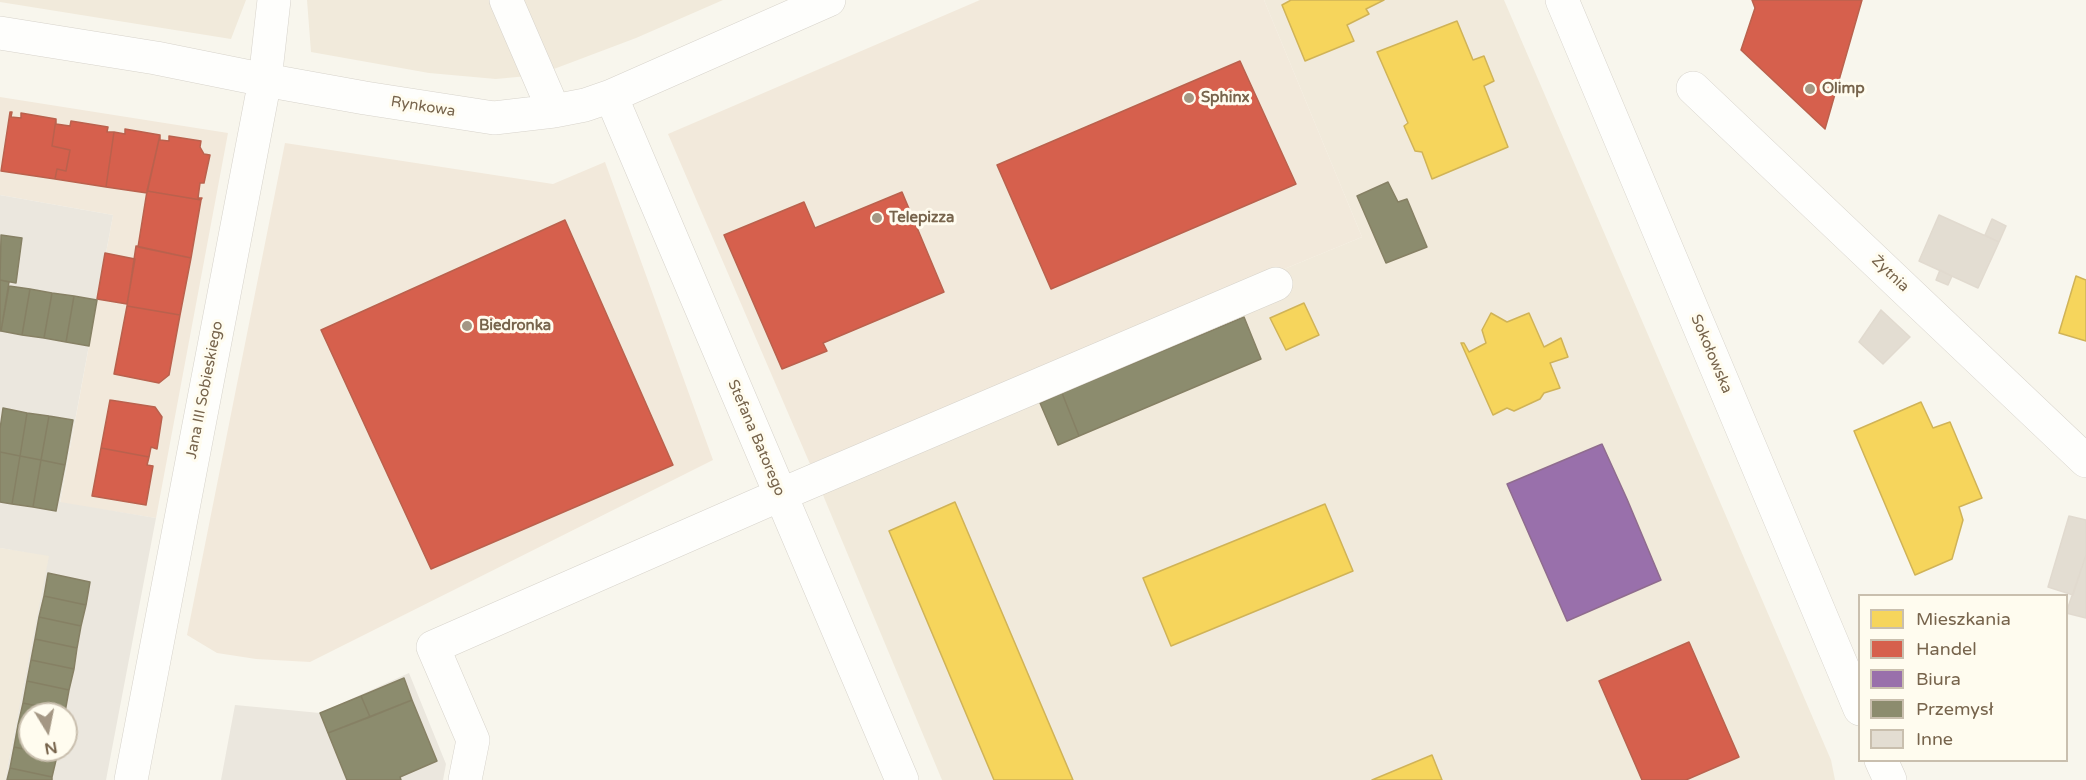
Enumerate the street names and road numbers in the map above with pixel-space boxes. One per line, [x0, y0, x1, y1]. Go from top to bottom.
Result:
street label: Rynkowa [389, 93, 457, 121]
street label: Żytnia [1868, 252, 1912, 296]
street label: Sokołowska [1686, 312, 1736, 396]
street label: Jana III Sobieskiego [183, 320, 227, 460]
street label: Stefana Batorego [723, 377, 789, 499]

